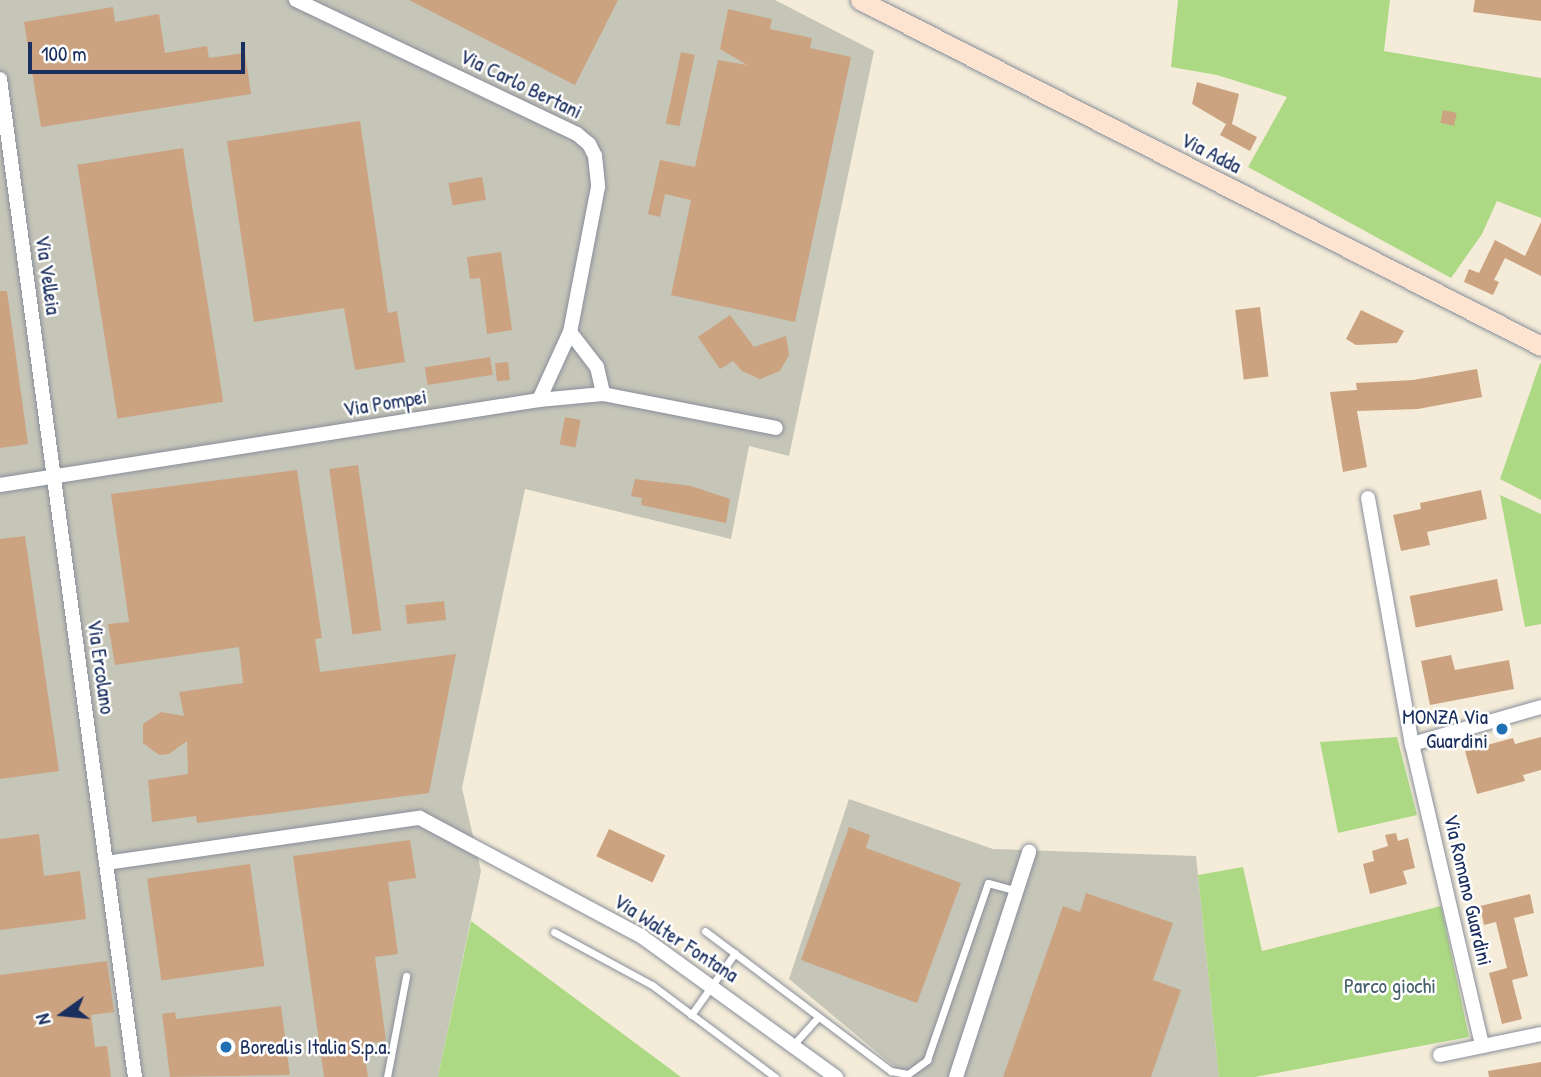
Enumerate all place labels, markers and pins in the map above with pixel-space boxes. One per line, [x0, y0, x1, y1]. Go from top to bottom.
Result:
place label: MONZA Via Guardini [1402, 704, 1488, 754]
marker: MONZA Via Guardini [1494, 721, 1510, 737]
place label: Borealis Italia S.p.a. [240, 1034, 391, 1060]
marker: Borealis Italia S.p.a. [218, 1039, 234, 1055]

